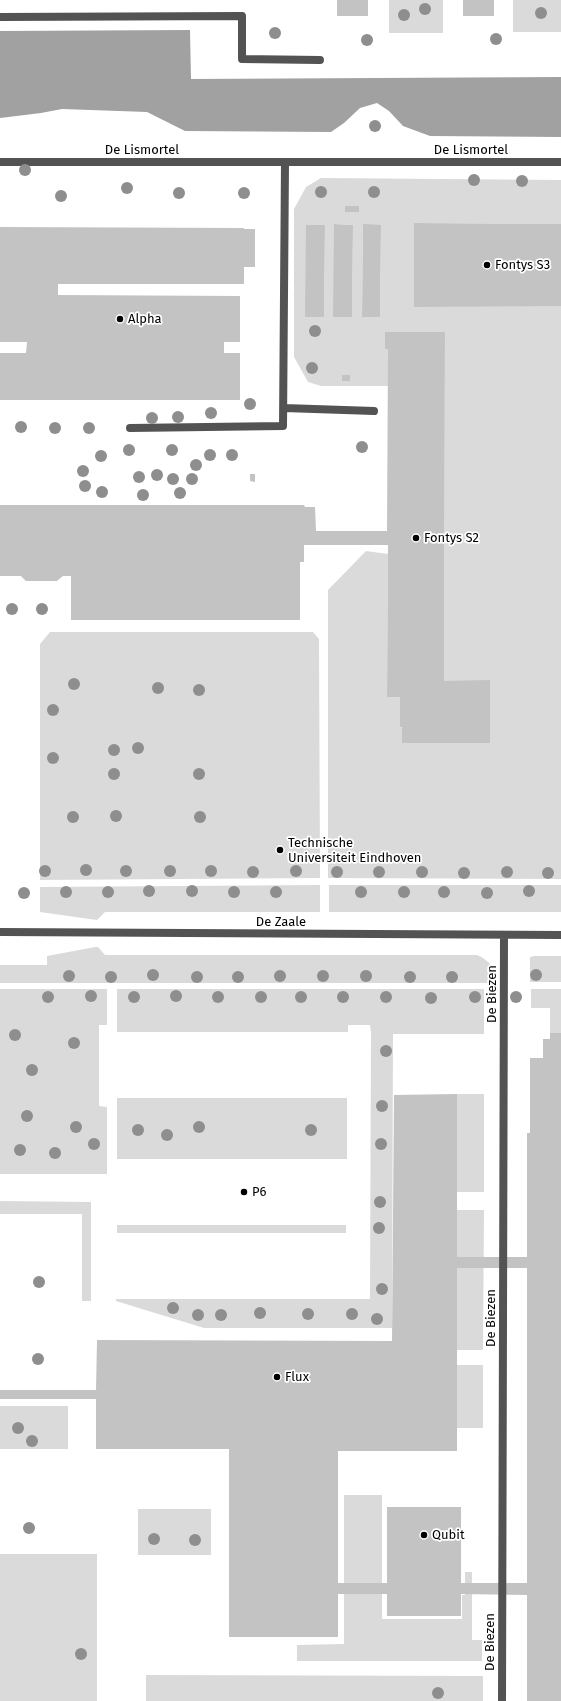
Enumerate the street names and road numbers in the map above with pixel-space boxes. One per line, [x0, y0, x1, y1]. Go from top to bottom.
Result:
street label: De Lismortel [105, 142, 179, 158]
street label: De Lismortel [434, 142, 508, 158]
street label: De Zaale [256, 914, 306, 930]
street label: De Biezen [484, 965, 500, 1023]
street label: De Biezen [483, 1289, 499, 1347]
street label: De Biezen [482, 1613, 498, 1671]

